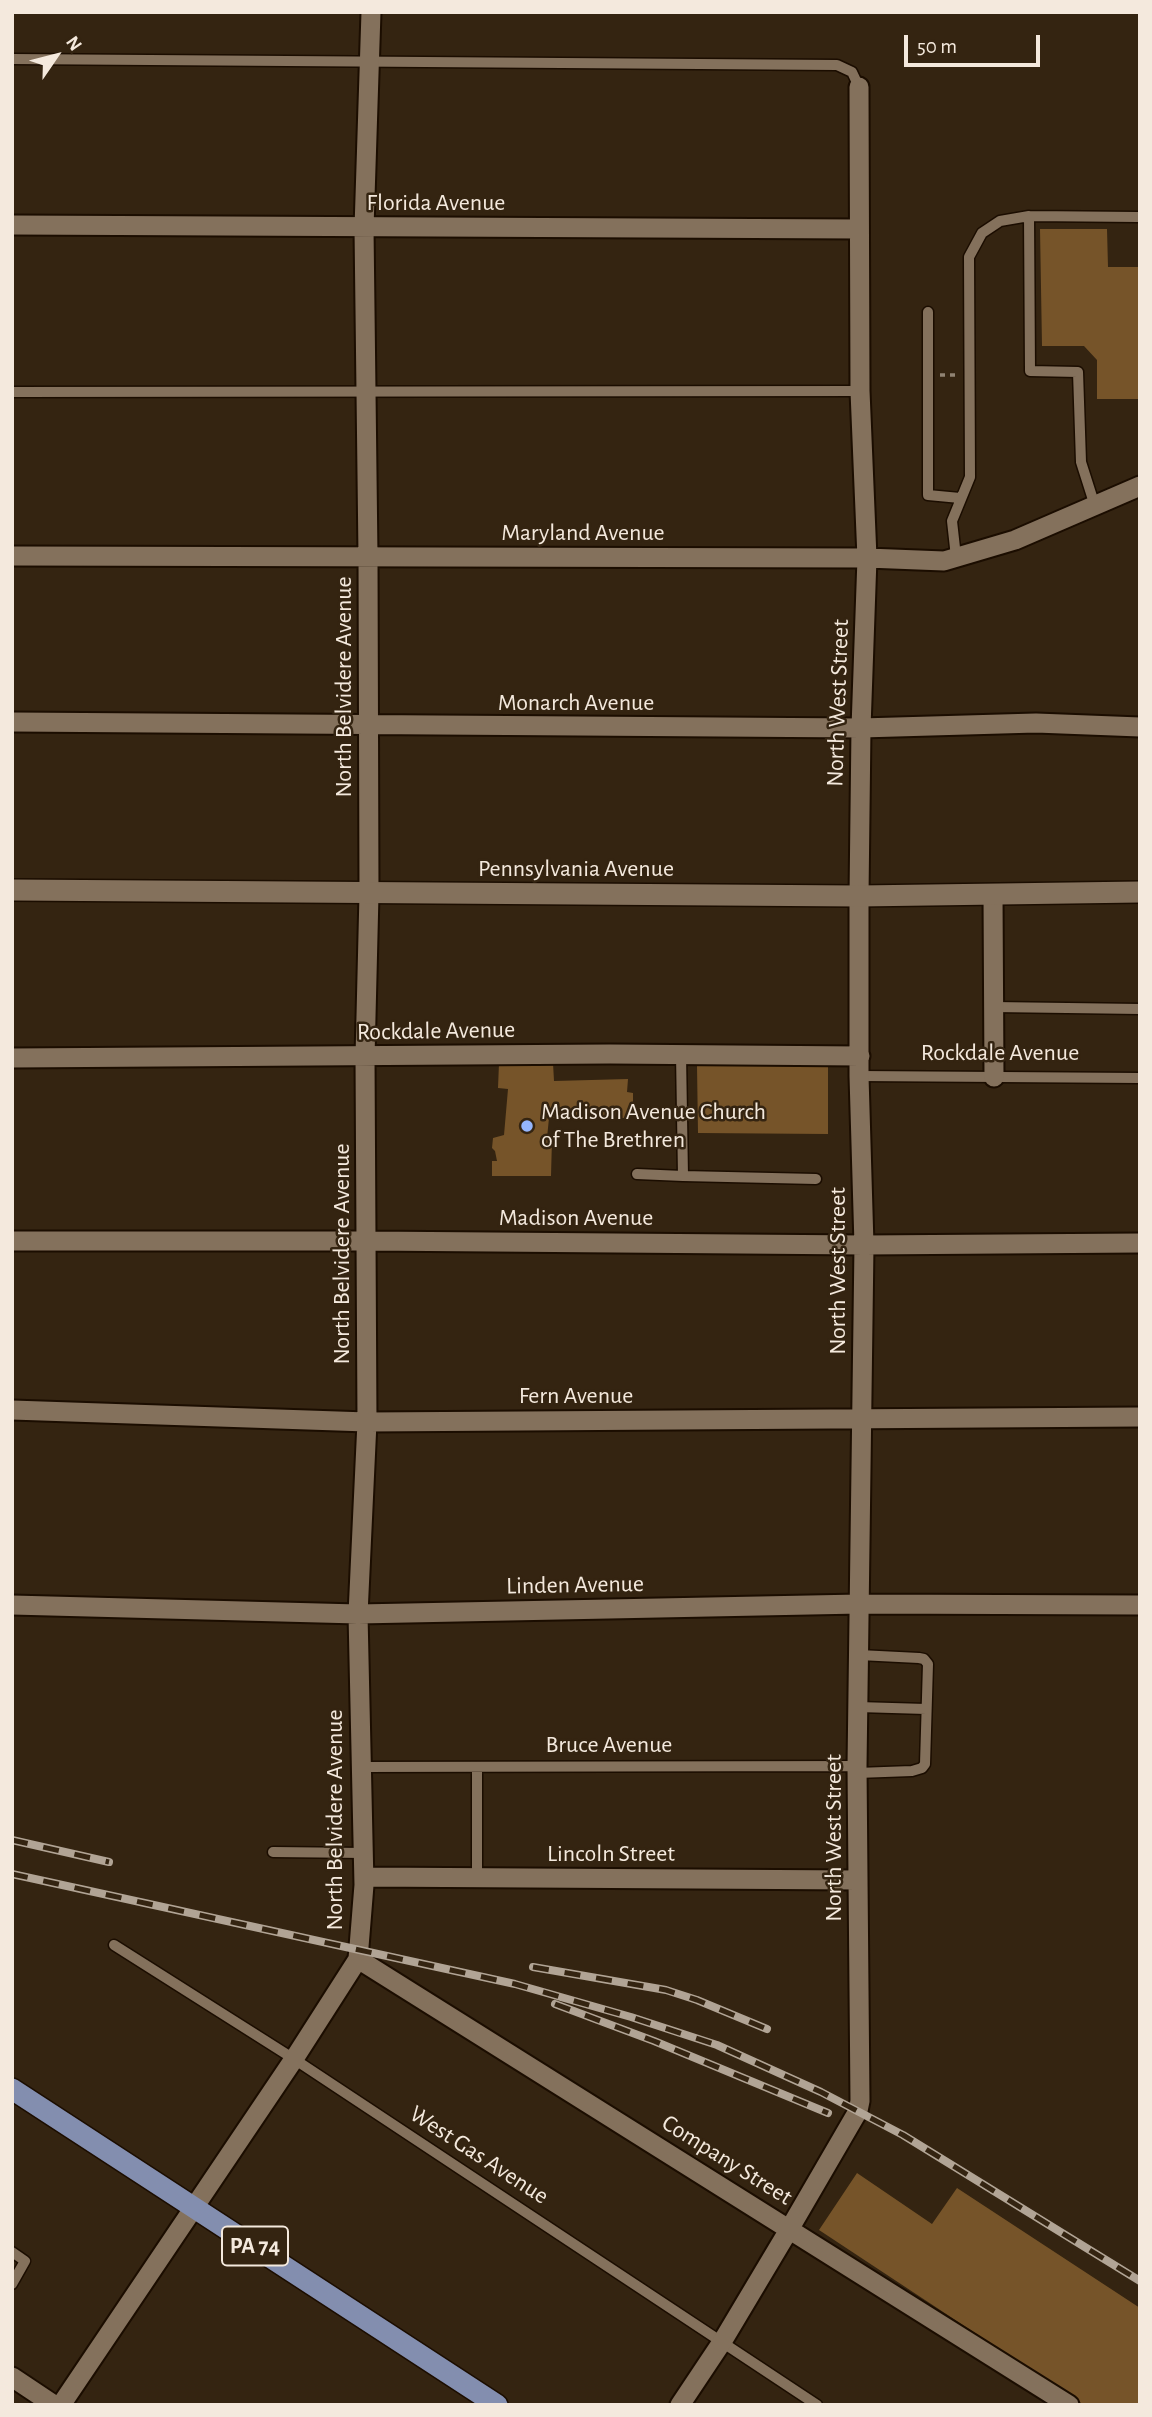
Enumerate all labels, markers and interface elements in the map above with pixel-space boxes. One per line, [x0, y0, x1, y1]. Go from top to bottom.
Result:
north arrow [21, 21, 91, 91]
scale bar [907, 21, 1044, 65]
text: N [62, 33, 85, 55]
text: 50 m [917, 36, 957, 57]
street label: Florida Avenue [367, 189, 505, 217]
street label: Maryland Avenue [501, 519, 665, 547]
street label: North Belvidere Avenue [330, 576, 358, 798]
street label: North West Street [821, 619, 855, 787]
street label: Monarch Avenue [498, 689, 654, 717]
street label: Pennsylvania Avenue [478, 855, 674, 883]
street label: Rockdale Avenue [357, 1015, 515, 1047]
street label: Rockdale Avenue [921, 1039, 1079, 1067]
place label: Madison Avenue Church of The Brethren [541, 1098, 766, 1154]
marker: Madison Avenue Church of The Brethren [519, 1118, 535, 1134]
street label: North Belvidere Avenue [328, 1143, 356, 1365]
street label: North West Street [824, 1187, 852, 1355]
street label: Madison Avenue [499, 1204, 653, 1232]
street label: Fern Avenue [519, 1382, 633, 1410]
street label: Linden Avenue [506, 1569, 644, 1601]
street label: North Belvidere Avenue [321, 1709, 349, 1931]
street label: Bruce Avenue [546, 1731, 672, 1759]
street label: North West Street [820, 1754, 848, 1922]
street label: Lincoln Street [547, 1840, 675, 1868]
street label: West Gas Avenue [404, 2099, 554, 2211]
street label: Company Street [656, 2108, 798, 2212]
road number: PA 74 [222, 2226, 288, 2266]

